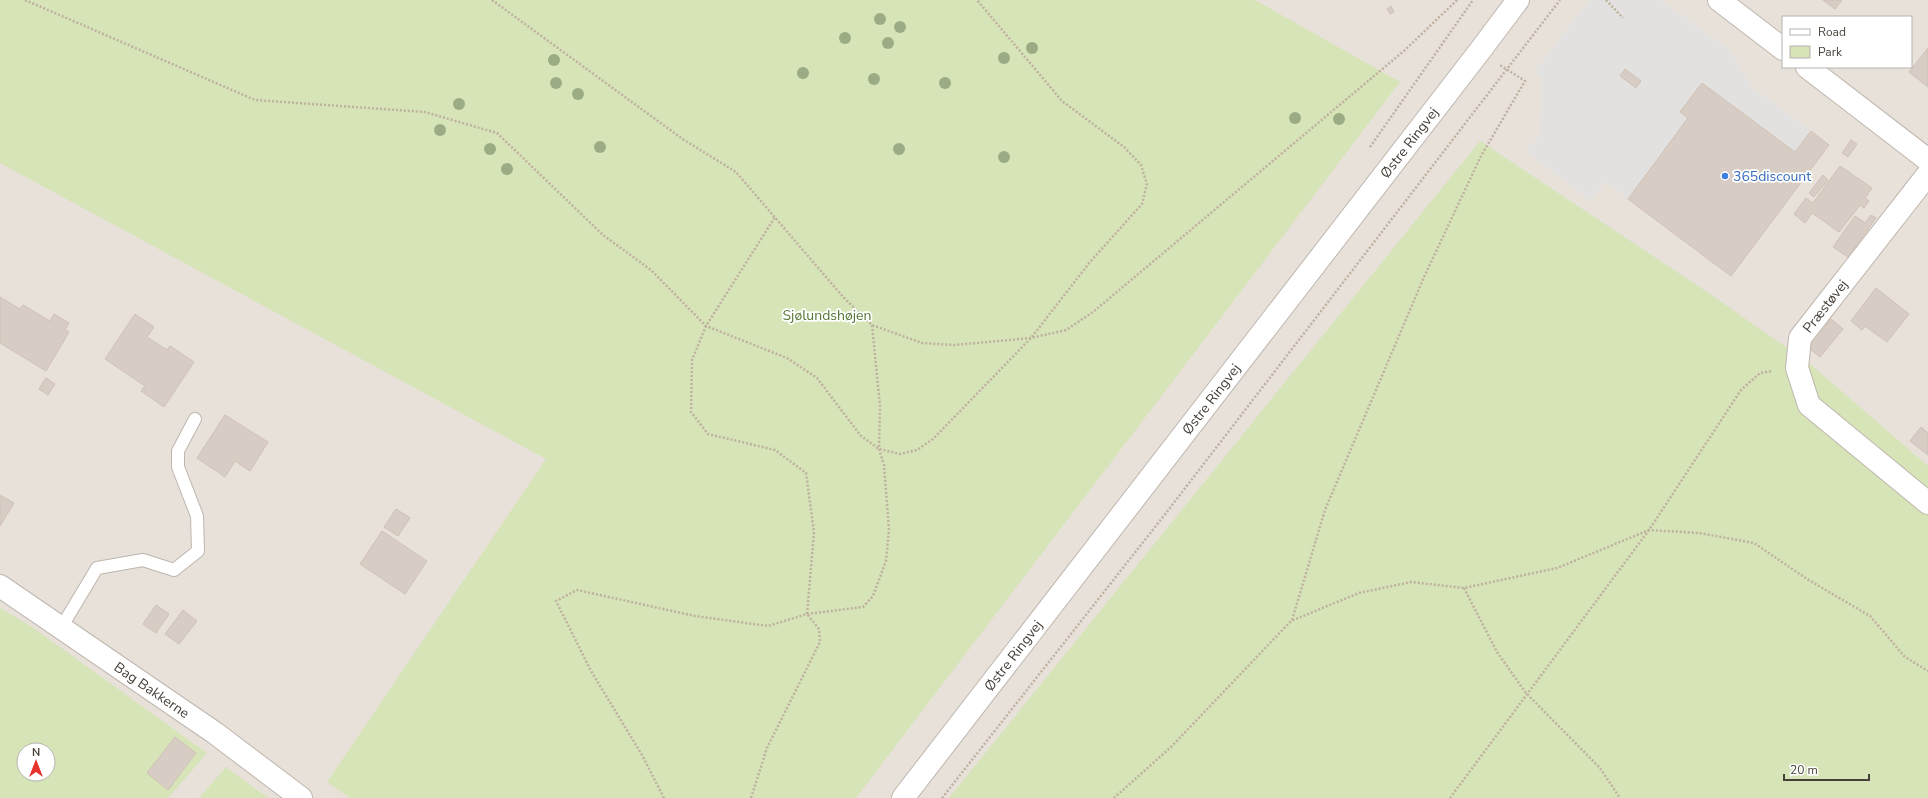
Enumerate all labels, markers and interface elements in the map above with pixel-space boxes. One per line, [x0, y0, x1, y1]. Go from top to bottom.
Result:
legend [1782, 16, 1912, 68]
text: Road [1818, 24, 1846, 40]
text: Park [1818, 44, 1843, 60]
street label: Østre Ringvej [1376, 103, 1443, 182]
place label: 365discount [1733, 167, 1811, 186]
marker: 365discount [1720, 171, 1730, 181]
street label: Præstøvej [1799, 276, 1852, 337]
park label: Sjølundshøjen [783, 306, 871, 325]
street label: Østre Ringvej [1178, 360, 1245, 439]
street label: Østre Ringvej [980, 616, 1047, 695]
street label: Bag Bakkerne [110, 658, 193, 723]
north arrow [16, 742, 56, 782]
text: N [32, 745, 40, 760]
scale bar [1784, 756, 1869, 782]
text: 20 m [1790, 762, 1818, 778]

